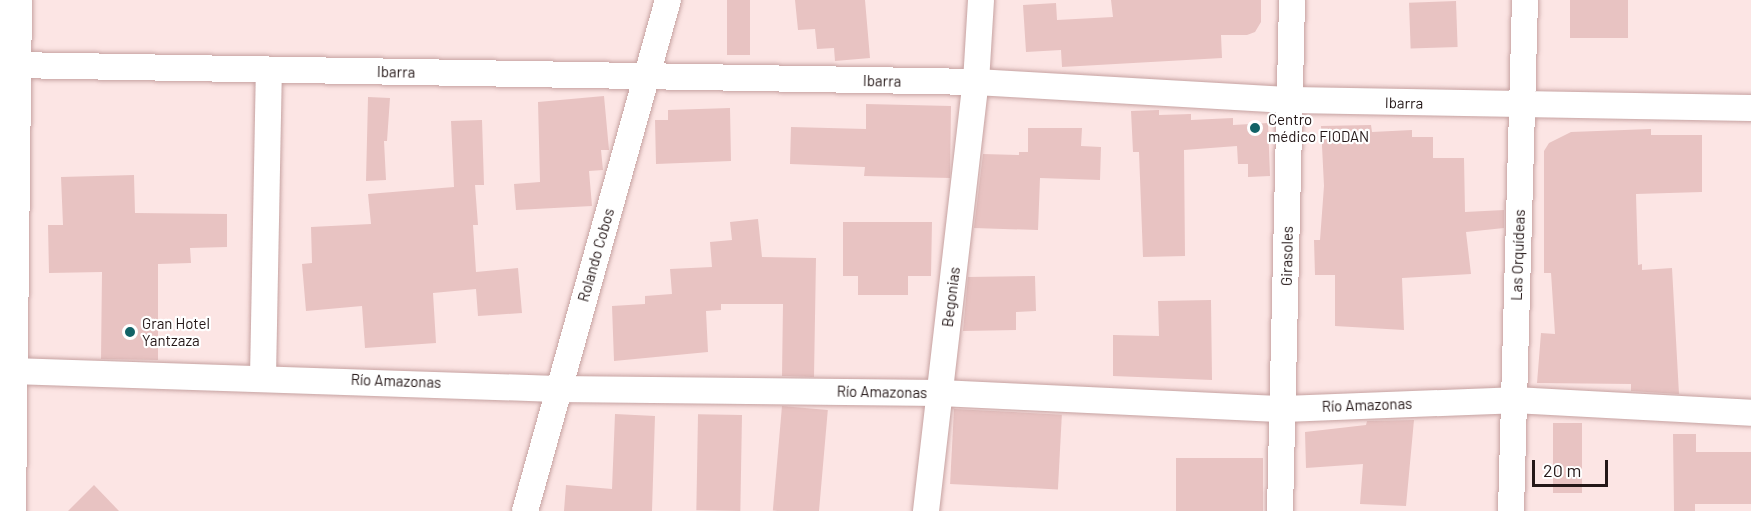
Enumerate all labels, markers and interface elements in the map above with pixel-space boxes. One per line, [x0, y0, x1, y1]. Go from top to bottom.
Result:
street label: Ibarra [377, 63, 415, 81]
street label: Ibarra [863, 72, 901, 90]
street label: Ibarra [1385, 94, 1423, 112]
place label: Centro médico FIODAN [1268, 110, 1369, 145]
marker: Centro médico FIODAN [1246, 119, 1264, 137]
street label: Rolando Cobos [574, 206, 618, 304]
street label: Las Orquídeas [1507, 209, 1529, 301]
street label: Girasoles [1277, 226, 1297, 286]
street label: Begonias [938, 266, 964, 328]
place label: Gran Hotel Yantzaza [142, 314, 210, 349]
marker: Gran Hotel Yantzaza [123, 325, 137, 339]
street label: Río Amazonas [350, 370, 442, 392]
street label: Río Amazonas [837, 382, 927, 402]
street label: Río Amazonas [1321, 394, 1413, 416]
scale bar [1535, 448, 1612, 486]
text: 20 m [1543, 459, 1581, 481]

